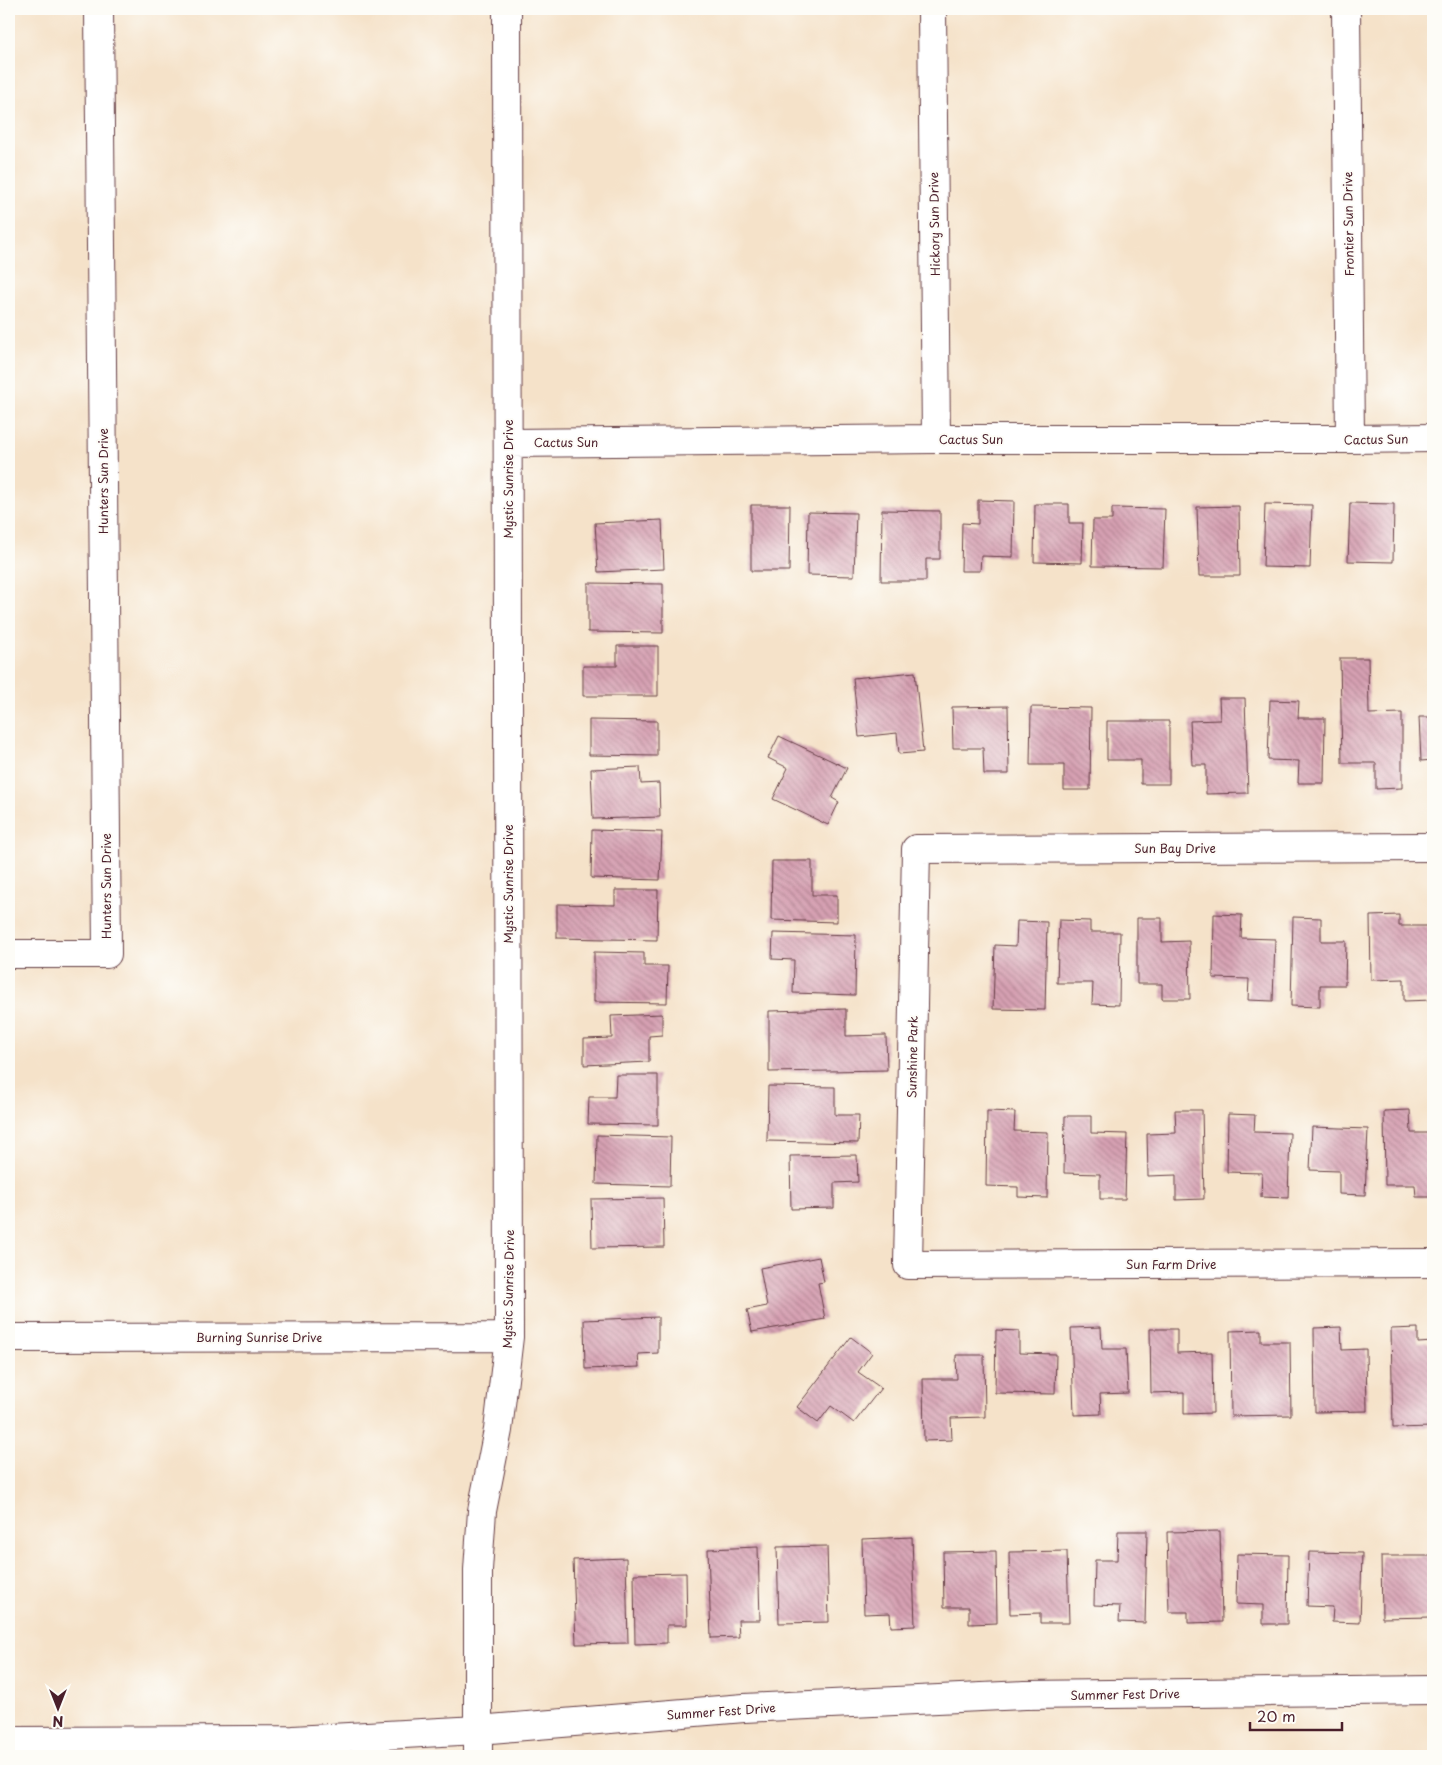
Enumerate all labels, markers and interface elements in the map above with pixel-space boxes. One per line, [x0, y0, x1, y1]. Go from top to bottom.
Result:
street label: Frontier Sun Drive [1338, 171, 1358, 277]
street label: Hickory Sun Drive [924, 172, 944, 276]
street label: Mystic Sunrise Drive [499, 419, 517, 539]
street label: Hunters Sun Drive [94, 428, 112, 534]
street label: Cactus Sun [1344, 429, 1408, 449]
street label: Cactus Sun [939, 430, 1003, 448]
street label: Cactus Sun [534, 433, 598, 451]
street label: Mystic Sunrise Drive [499, 824, 517, 944]
street label: Hunters Sun Drive [97, 833, 115, 939]
street label: Sun Bay Drive [1134, 839, 1216, 857]
street label: Sunshine Park [902, 1016, 922, 1098]
street label: Mystic Sunrise Drive [498, 1229, 518, 1349]
street label: Sun Farm Drive [1126, 1255, 1216, 1273]
street label: Burning Sunrise Drive [196, 1328, 322, 1346]
north arrow [32, 1682, 82, 1732]
street label: Summer Fest Drive [1070, 1684, 1180, 1704]
street label: Summer Fest Drive [666, 1698, 777, 1724]
scale bar [1250, 1700, 1342, 1732]
text: 20 m [1257, 1704, 1296, 1727]
text: N [52, 1711, 64, 1732]

